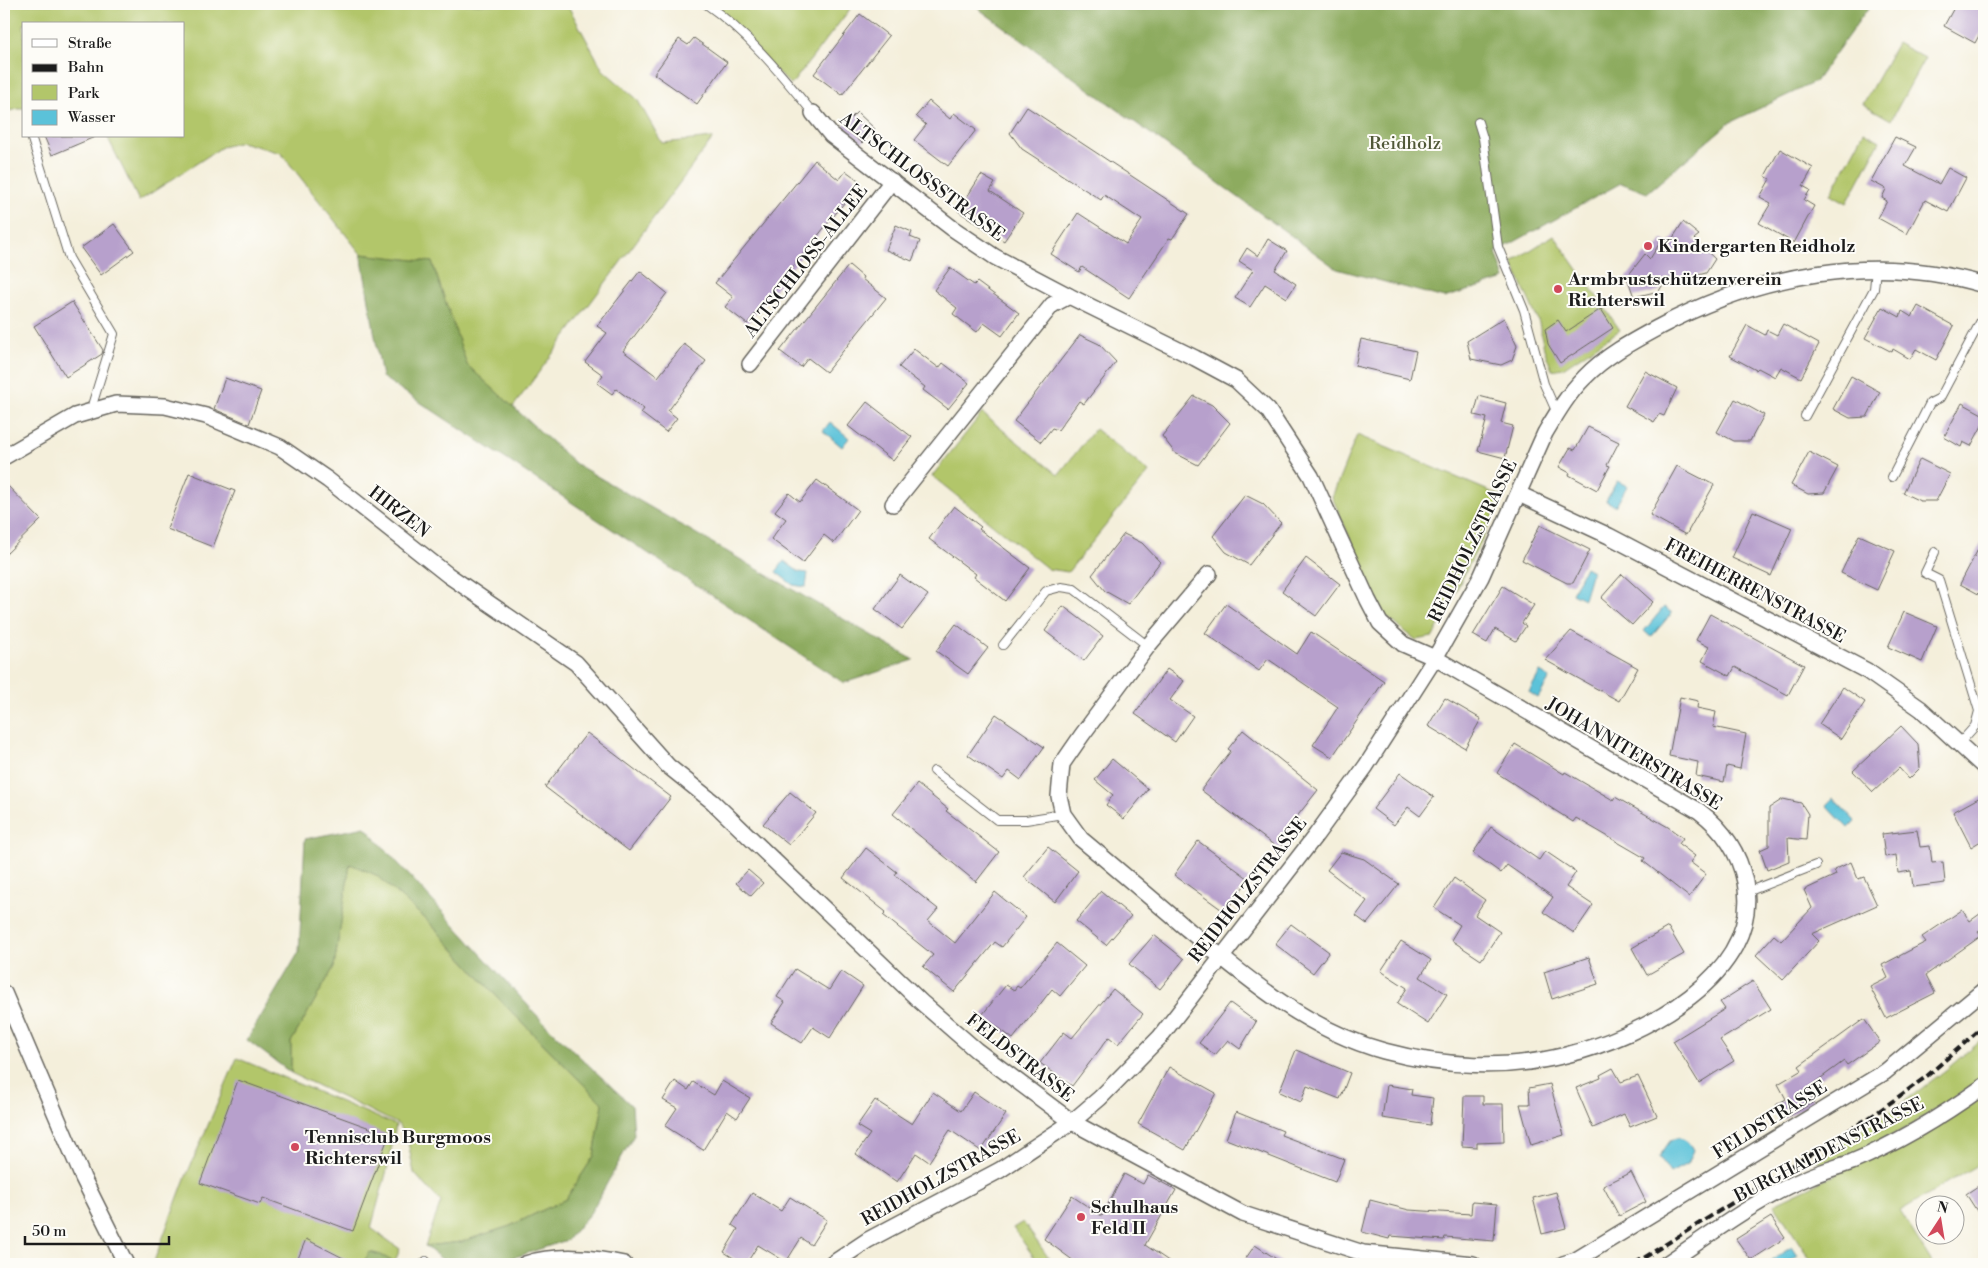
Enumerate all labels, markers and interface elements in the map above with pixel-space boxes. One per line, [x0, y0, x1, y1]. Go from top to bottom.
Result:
legend [22, 22, 185, 138]
text: Straße [68, 34, 112, 53]
text: Bahn [67, 58, 104, 77]
text: Park [68, 84, 100, 103]
street label: ALTSCHLOSSSTRASSE [834, 107, 1009, 247]
text: Wasser [67, 108, 116, 127]
park label: Reidholz [1369, 132, 1441, 155]
street label: ALTSCHLOSS-ALLEE [738, 180, 873, 343]
place label: Kindergarten Reidholz [1658, 235, 1855, 258]
marker: Kindergarten Reidholz [1642, 240, 1654, 252]
place label: Armbrustschützenverein Richterswil [1567, 268, 1782, 312]
marker: Armbrustschützenverein Richterswil [1552, 283, 1564, 295]
street label: REIDHOLZSTRASSE [1424, 456, 1522, 626]
street label: HIRZEN [364, 481, 435, 543]
street label: FREIHERRENSTRASSE [1661, 534, 1849, 648]
street label: JOHANNITERSTRASSE [1541, 692, 1726, 816]
street label: REIDHOLZSTRASSE [1184, 813, 1312, 967]
street label: FELDSTRASSE [961, 1009, 1079, 1107]
street label: FELDSTRASSE [1708, 1076, 1832, 1164]
street label: BURGHALDENSTRASSE [1729, 1092, 1928, 1208]
street label: REIDHOLZSTRASSE [857, 1125, 1025, 1231]
place label: Tennisclub Burgmoos Richterswil [305, 1126, 491, 1170]
marker: Tennisclub Burgmoos Richterswil [289, 1141, 301, 1153]
place label: Schulhaus Feld II [1091, 1196, 1178, 1240]
north arrow [1916, 1196, 1966, 1246]
text: N [1935, 1198, 1950, 1218]
marker: Schulhaus Feld II [1075, 1211, 1087, 1223]
scale bar [25, 1213, 169, 1245]
text: 50 m [32, 1222, 66, 1241]

